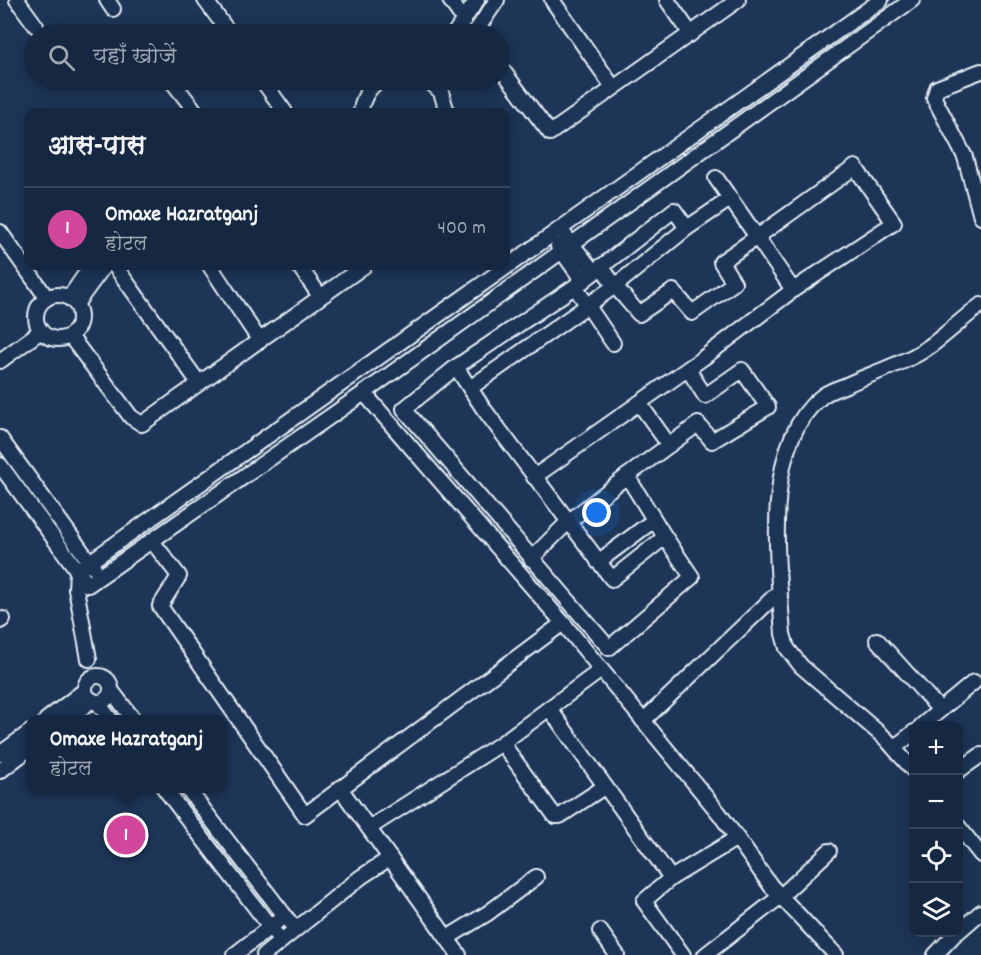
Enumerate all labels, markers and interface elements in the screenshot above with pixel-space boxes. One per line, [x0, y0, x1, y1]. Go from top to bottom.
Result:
search box [24, 24, 510, 90]
icon: search [45, 41, 78, 74]
text: यहाँ खोजें [93, 42, 176, 73]
text: आस-पास [48, 129, 145, 166]
text: Omaxe Hazratganj [105, 200, 258, 231]
text: 1 [65, 215, 70, 243]
text: 400 m [438, 215, 486, 243]
text: होटल [105, 231, 147, 259]
your location [582, 498, 611, 527]
popup [26, 715, 227, 793]
map controls [909, 721, 963, 937]
button: + [909, 721, 963, 775]
text: Omaxe Hazratganj [50, 725, 203, 756]
text: होटल [50, 756, 92, 784]
button: − [909, 775, 963, 829]
pin: 1 [106, 812, 146, 858]
button: locate [909, 829, 963, 883]
button: layers [909, 883, 963, 937]

